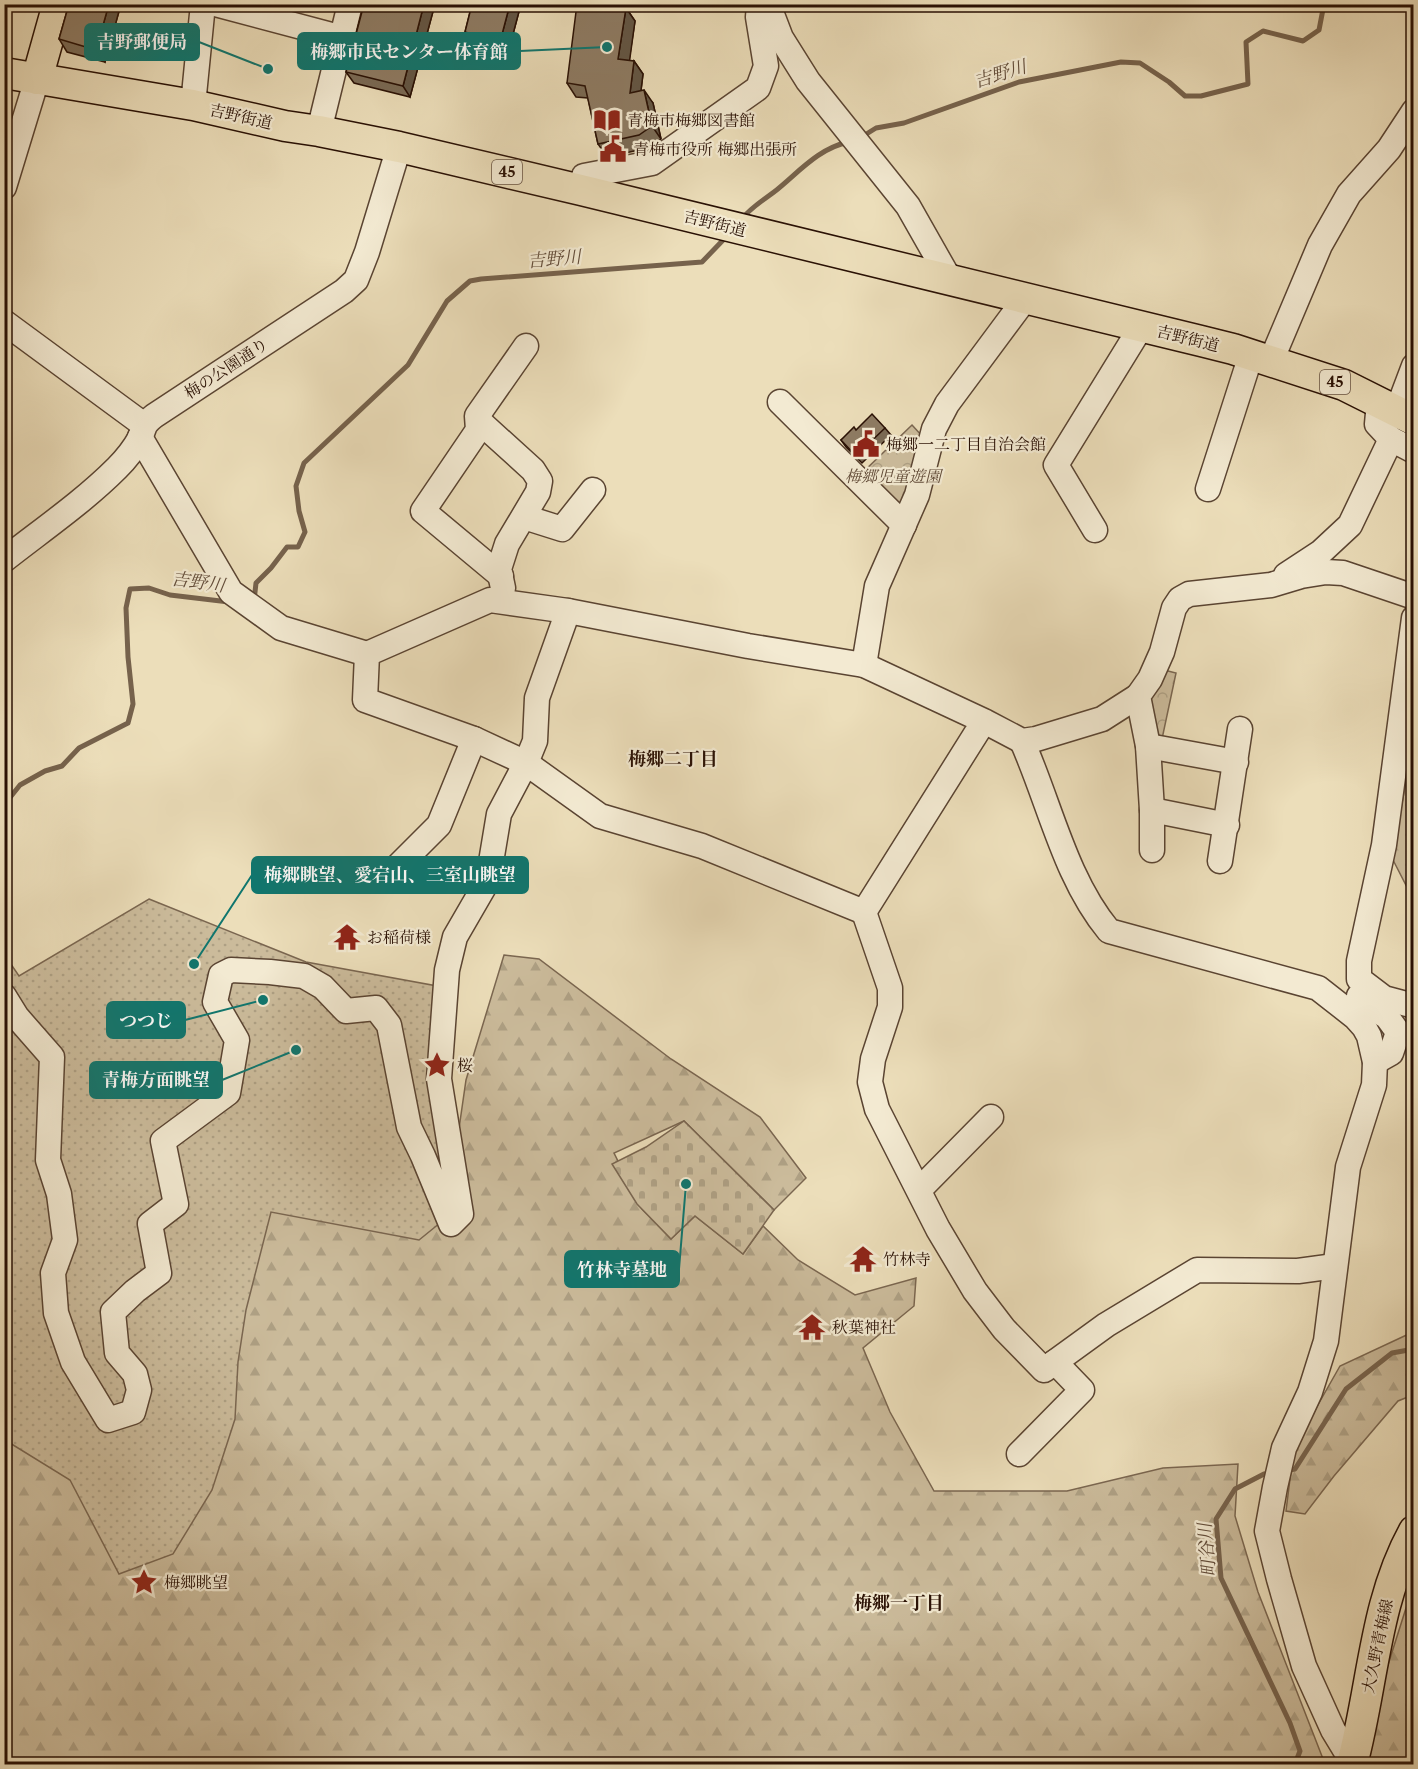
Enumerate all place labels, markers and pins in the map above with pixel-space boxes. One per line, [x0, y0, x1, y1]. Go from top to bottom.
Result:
callout: 吉野郵便局 [85, 24, 199, 60]
callout: 梅郷市民センター体育館 [298, 33, 520, 69]
library icon: 青梅市梅郷図書館 [592, 105, 622, 135]
place label: 青梅市梅郷図書館 [627, 110, 755, 130]
public building icon: 青梅市役所 梅郷出張所 [598, 134, 628, 164]
place label: 青梅市役所 梅郷出張所 [633, 139, 797, 159]
public building icon: 梅郷一二丁目自治会館 [851, 429, 881, 459]
place label: 梅郷一二丁目自治会館 [886, 434, 1046, 454]
callout: 梅郷眺望、愛宕山、三室山眺望 [252, 857, 528, 893]
temple icon: お稲荷様 [332, 922, 362, 952]
place label: お稲荷様 [367, 927, 431, 947]
callout: つつじ [107, 1002, 185, 1038]
place icon: 桜 [422, 1050, 452, 1080]
place label: 桜 [457, 1055, 473, 1075]
callout: 青梅方面眺望 [90, 1062, 222, 1098]
temple icon: 竹林寺 [848, 1244, 878, 1274]
place label: 竹林寺 [883, 1249, 931, 1269]
callout: 竹林寺墓地 [565, 1251, 679, 1287]
temple icon: 秋葉神社 [797, 1312, 827, 1342]
place label: 秋葉神社 [832, 1317, 896, 1337]
place icon: 梅郷眺望 [129, 1567, 159, 1597]
place label: 梅郷眺望 [164, 1572, 228, 1592]

